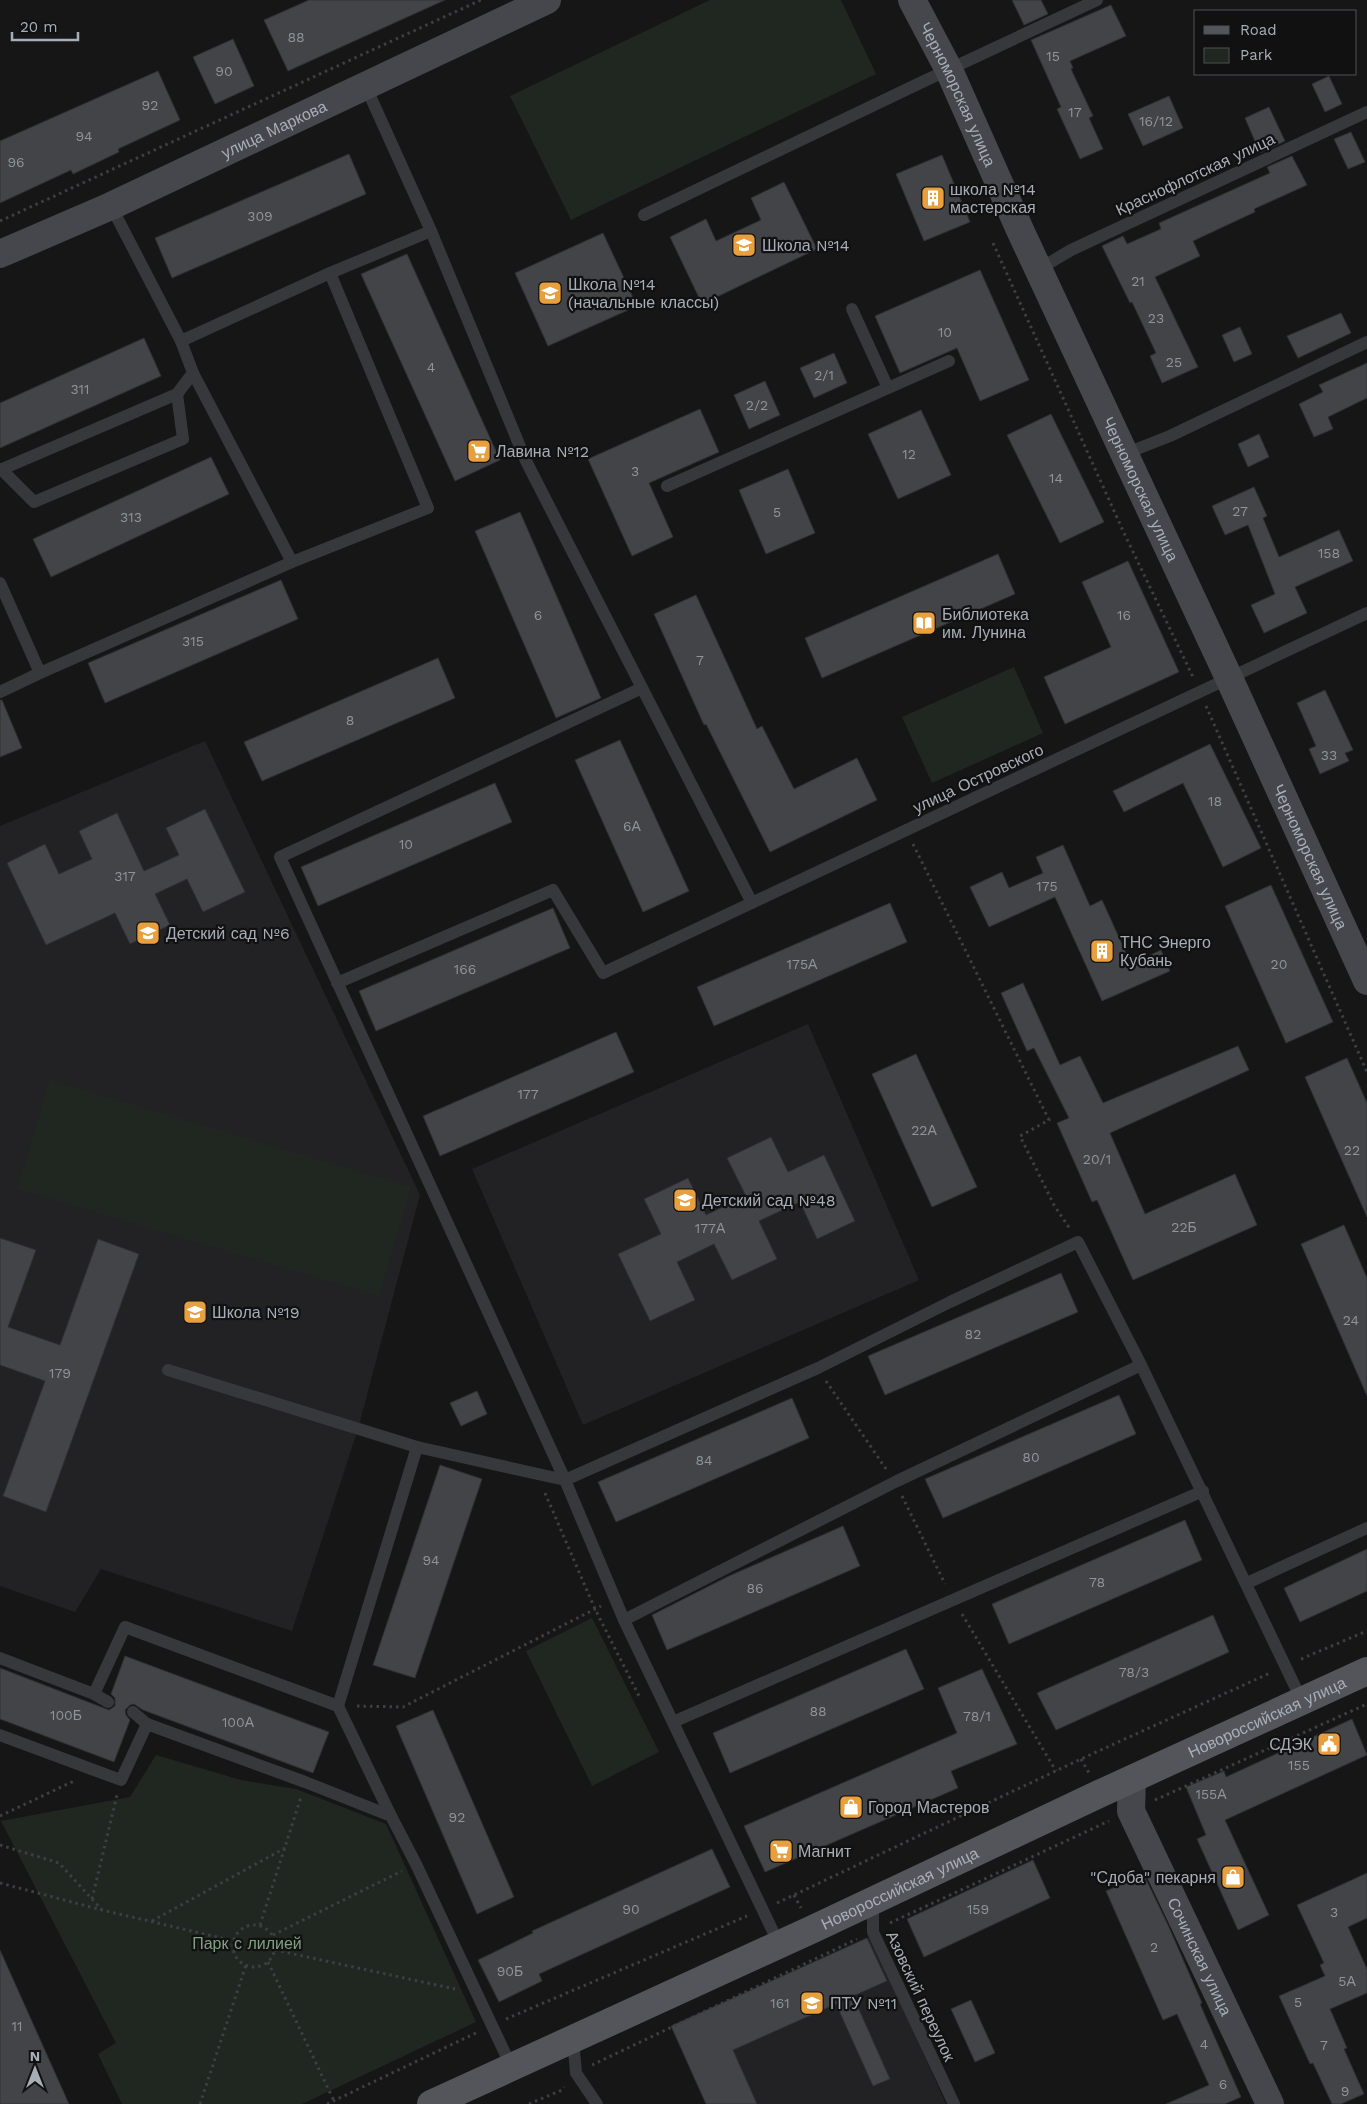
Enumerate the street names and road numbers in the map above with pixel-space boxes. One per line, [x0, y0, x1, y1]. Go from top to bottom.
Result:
street label: Черноморская улица [915, 19, 1000, 170]
street label: улица Маркова [218, 97, 330, 162]
street label: Краснофлотская улица [1113, 129, 1278, 220]
street label: Черноморская улица [1098, 414, 1182, 565]
street label: улица Островского [910, 740, 1047, 817]
street label: Черноморская улица [1269, 781, 1351, 933]
street label: Новороссийская улица [1185, 1673, 1349, 1762]
street label: Новороссийская улица [818, 1843, 982, 1934]
street label: Сочинская улица [1163, 1894, 1236, 2019]
street label: Азовский переулок [882, 1928, 960, 2065]

